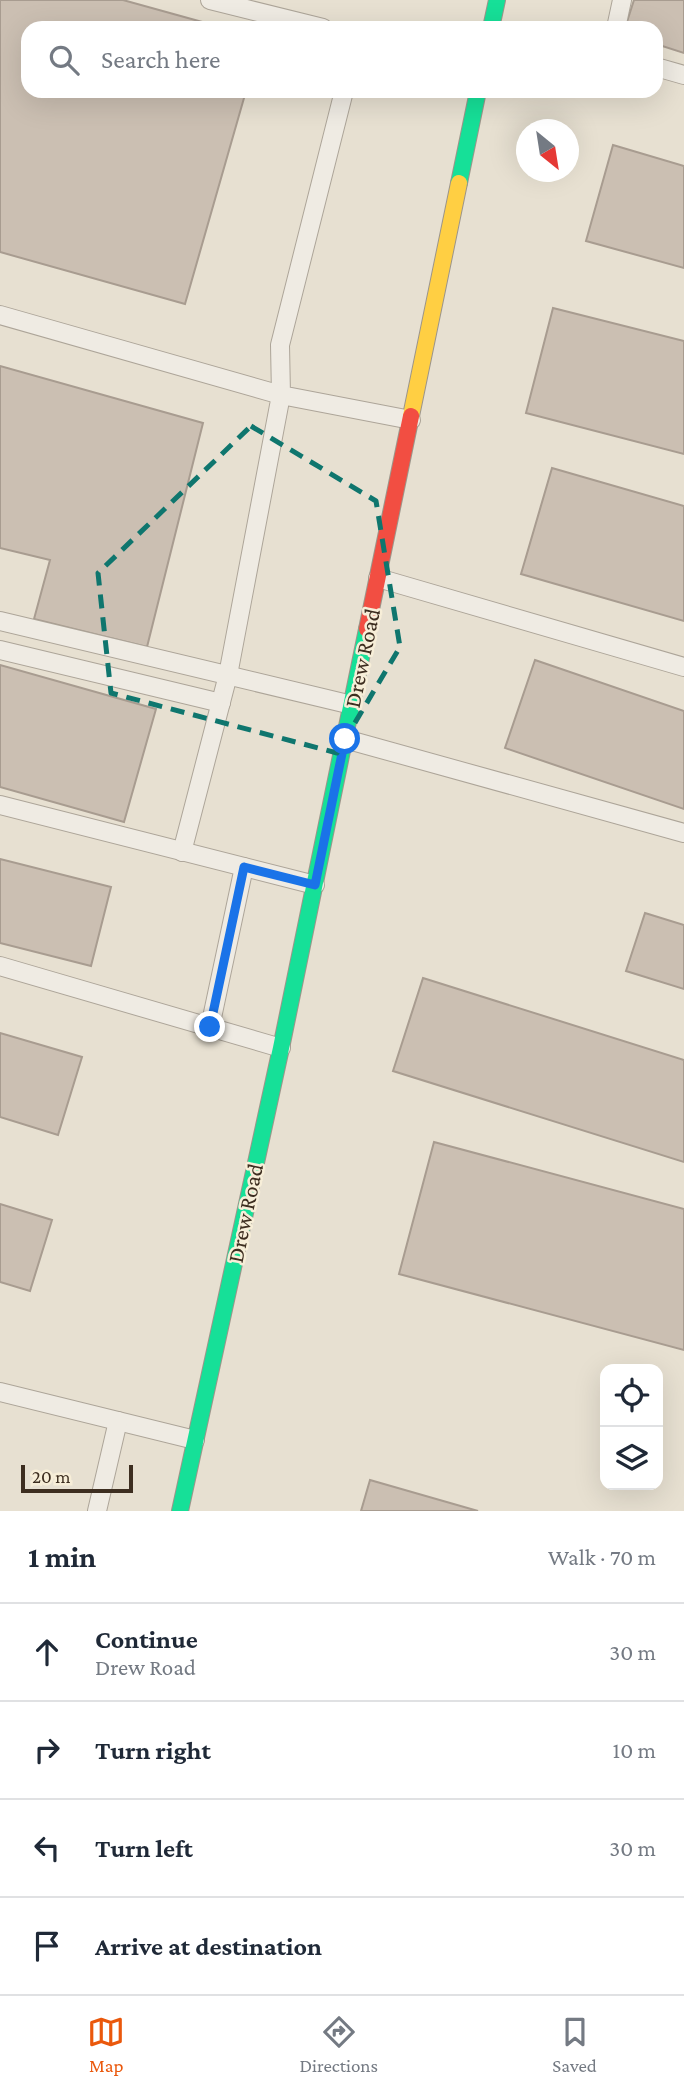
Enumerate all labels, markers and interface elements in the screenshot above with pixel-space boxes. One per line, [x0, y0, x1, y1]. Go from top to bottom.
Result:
search box [21, 21, 663, 98]
icon: search [45, 41, 83, 79]
text: Search here [101, 45, 220, 74]
north arrow [516, 119, 579, 182]
street label: Drew Road [339, 606, 385, 710]
route start [329, 723, 360, 754]
route end [194, 1011, 225, 1042]
street label: Drew Road [222, 1161, 268, 1265]
map controls [600, 1364, 663, 1490]
button: locate [600, 1364, 663, 1427]
button: layers [600, 1427, 663, 1490]
scale bar [21, 1462, 133, 1494]
text: 20 m [32, 1466, 71, 1487]
text: 1 min [28, 1540, 96, 1573]
text: Walk · 70 m [548, 1544, 656, 1570]
text: Continue [95, 1625, 198, 1654]
icon: ahead [28, 1633, 66, 1671]
text: 30 m [609, 1639, 656, 1665]
text: Drew Road [95, 1654, 196, 1680]
icon: right [28, 1731, 66, 1769]
text: Turn right [95, 1736, 211, 1765]
text: 10 m [613, 1737, 656, 1763]
icon: left [28, 1829, 66, 1867]
text: Turn left [95, 1834, 193, 1863]
text: 30 m [609, 1835, 656, 1861]
icon: arrive [28, 1927, 66, 1965]
text: Arrive at destination [95, 1932, 322, 1961]
tab: Map [87, 2013, 125, 2076]
tab: Directions [299, 2013, 378, 2076]
tab: Saved [552, 2013, 597, 2076]

